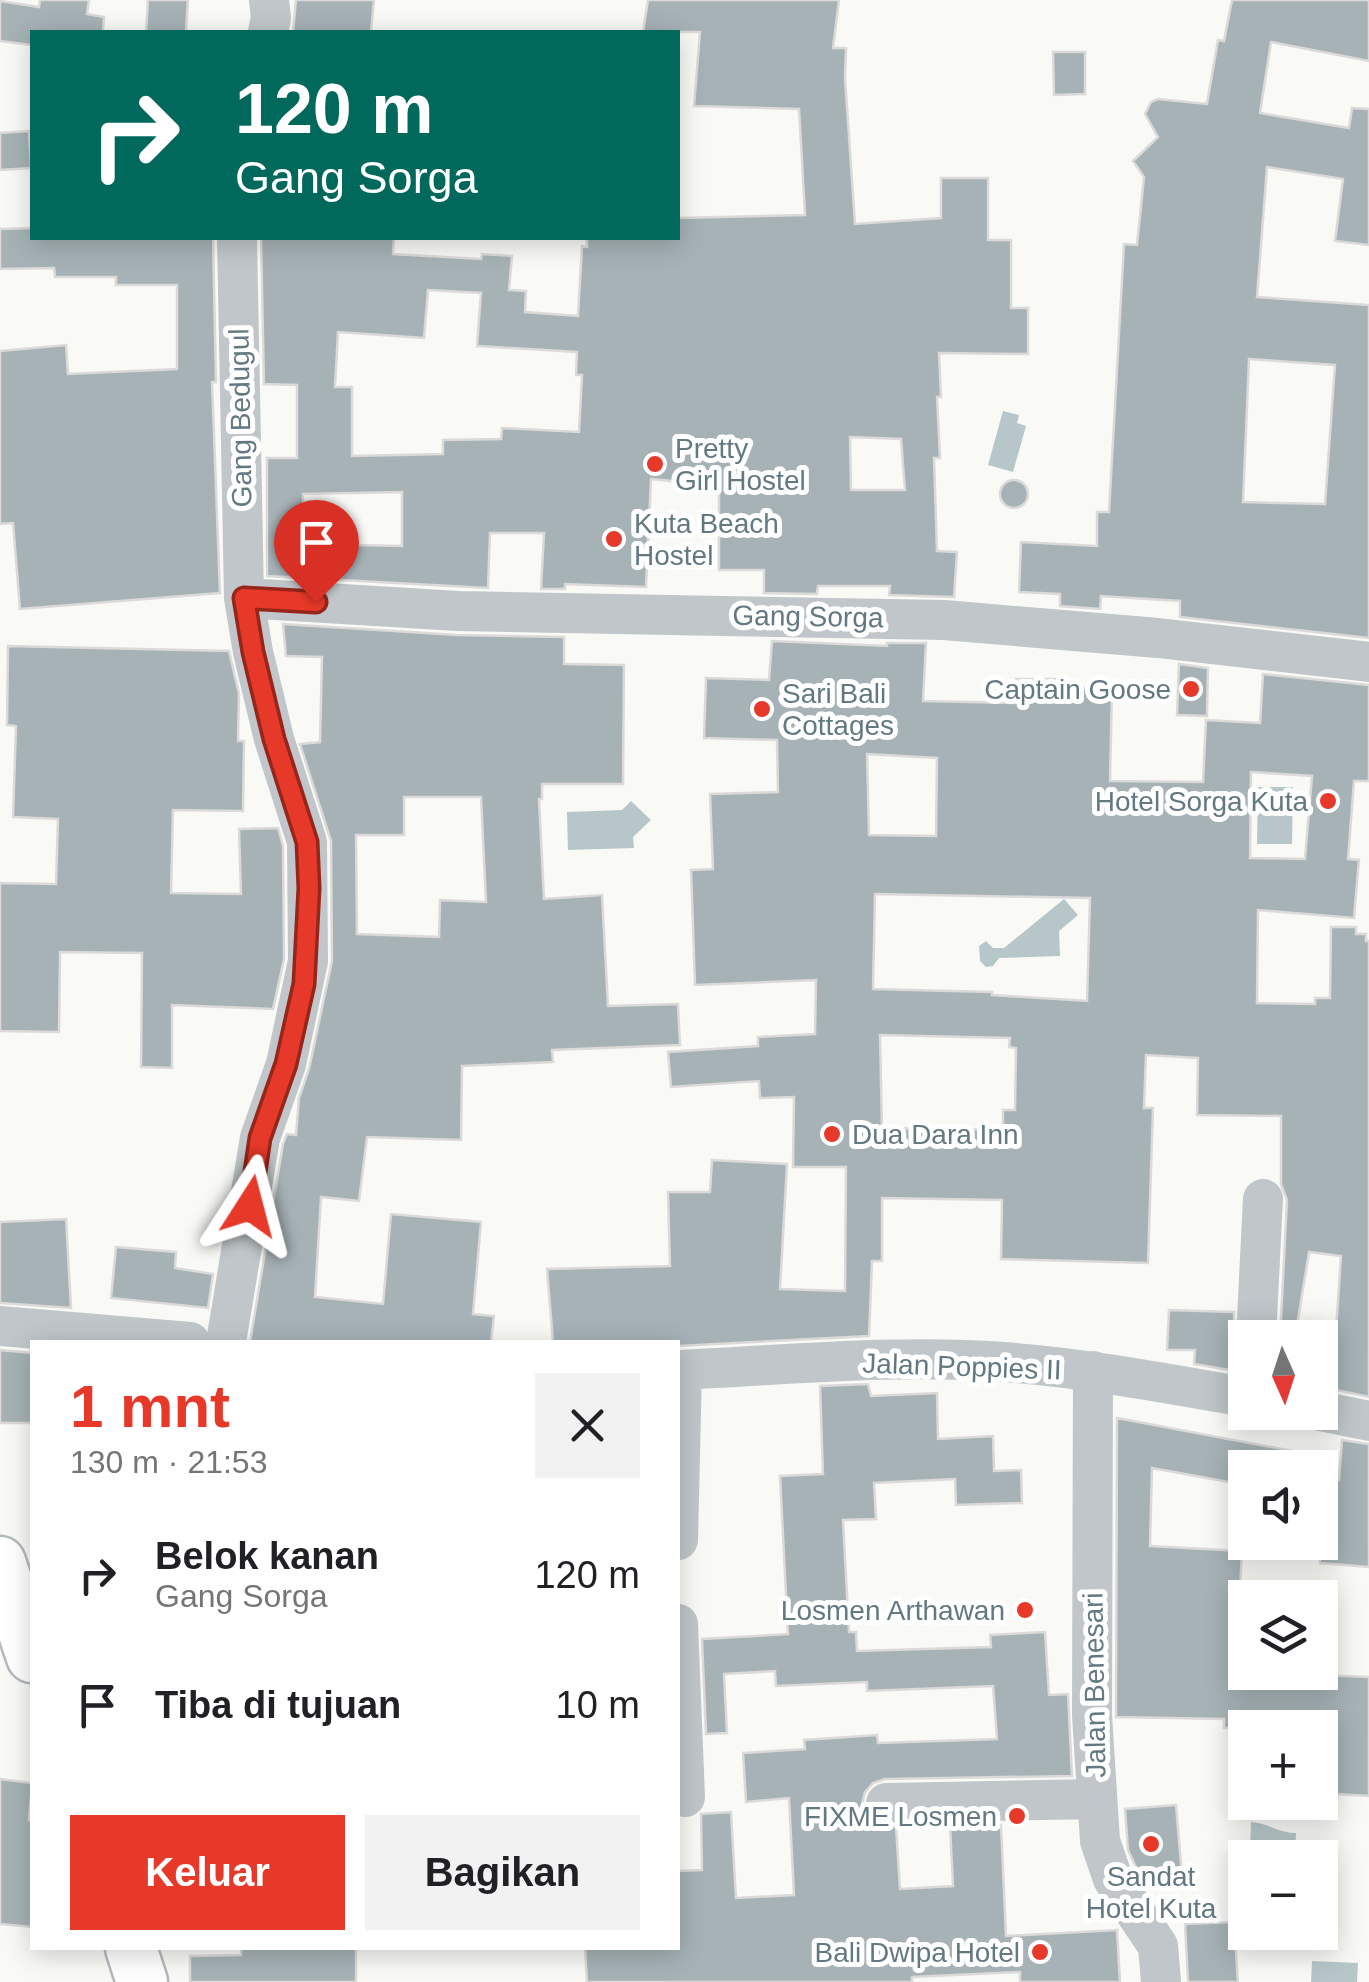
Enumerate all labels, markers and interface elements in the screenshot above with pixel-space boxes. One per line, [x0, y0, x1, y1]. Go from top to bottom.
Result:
icon: right [70, 70, 200, 200]
text: 120 m [235, 70, 433, 148]
text: Gang Sorga [235, 152, 478, 203]
street label: Gang Bedugul [223, 328, 258, 508]
place label: Pretty Girl Hostel [675, 433, 806, 496]
marker: Pretty Girl Hostel [644, 453, 666, 475]
pin [274, 500, 359, 603]
place label: Kuta Beach Hostel [634, 508, 779, 571]
icon: arrive [289, 515, 344, 570]
marker: Kuta Beach Hostel [603, 528, 625, 550]
street label: Gang Sorga [732, 600, 884, 633]
place label: Captain Goose [984, 674, 1171, 705]
place label: Sari Bali Cottages [782, 678, 894, 741]
marker: Captain Goose [1180, 678, 1202, 700]
marker: Sari Bali Cottages [751, 698, 773, 720]
place label: Hotel Sorga Kuta [1095, 786, 1308, 817]
marker: Hotel Sorga Kuta [1317, 790, 1339, 812]
place label: Dua Dara Inn [852, 1119, 1019, 1150]
marker: Dua Dara Inn [821, 1123, 843, 1145]
position arrow [198, 1154, 302, 1258]
north arrow [1228, 1320, 1338, 1430]
map controls [1228, 1320, 1338, 1950]
street label: Jalan Poppies II [862, 1348, 1062, 1385]
text: 1 mnt [70, 1373, 230, 1440]
button: close [535, 1373, 640, 1478]
text: 130 m · 21:53 [70, 1444, 267, 1480]
button: sound [1228, 1450, 1338, 1560]
text: Belok kanan [155, 1535, 379, 1577]
icon: right [70, 1548, 125, 1603]
text: 120 m [534, 1554, 640, 1596]
text: Gang Sorga [155, 1578, 328, 1614]
button: layers [1228, 1580, 1338, 1690]
street label: Jalan Benesari [1077, 1592, 1112, 1778]
place label: Losmen Arthawan [781, 1595, 1005, 1626]
marker: Losmen Arthawan [1014, 1599, 1036, 1621]
icon: arrive [70, 1678, 125, 1733]
text: Tiba di tujuan [155, 1684, 401, 1726]
text: 10 m [556, 1684, 640, 1726]
button: + [1228, 1710, 1338, 1820]
place label: FIXME Losmen [804, 1801, 997, 1832]
marker: FIXME Losmen [1006, 1805, 1028, 1827]
button: Keluar [70, 1815, 345, 1930]
button: Bagikan [365, 1815, 640, 1930]
marker: Sandat Hotel Kuta [1140, 1833, 1162, 1855]
button: − [1228, 1840, 1338, 1950]
place label: Sandat Hotel Kuta [1086, 1861, 1217, 1924]
place label: Bali Dwipa Hotel [815, 1937, 1020, 1968]
marker: Bali Dwipa Hotel [1029, 1941, 1051, 1963]

